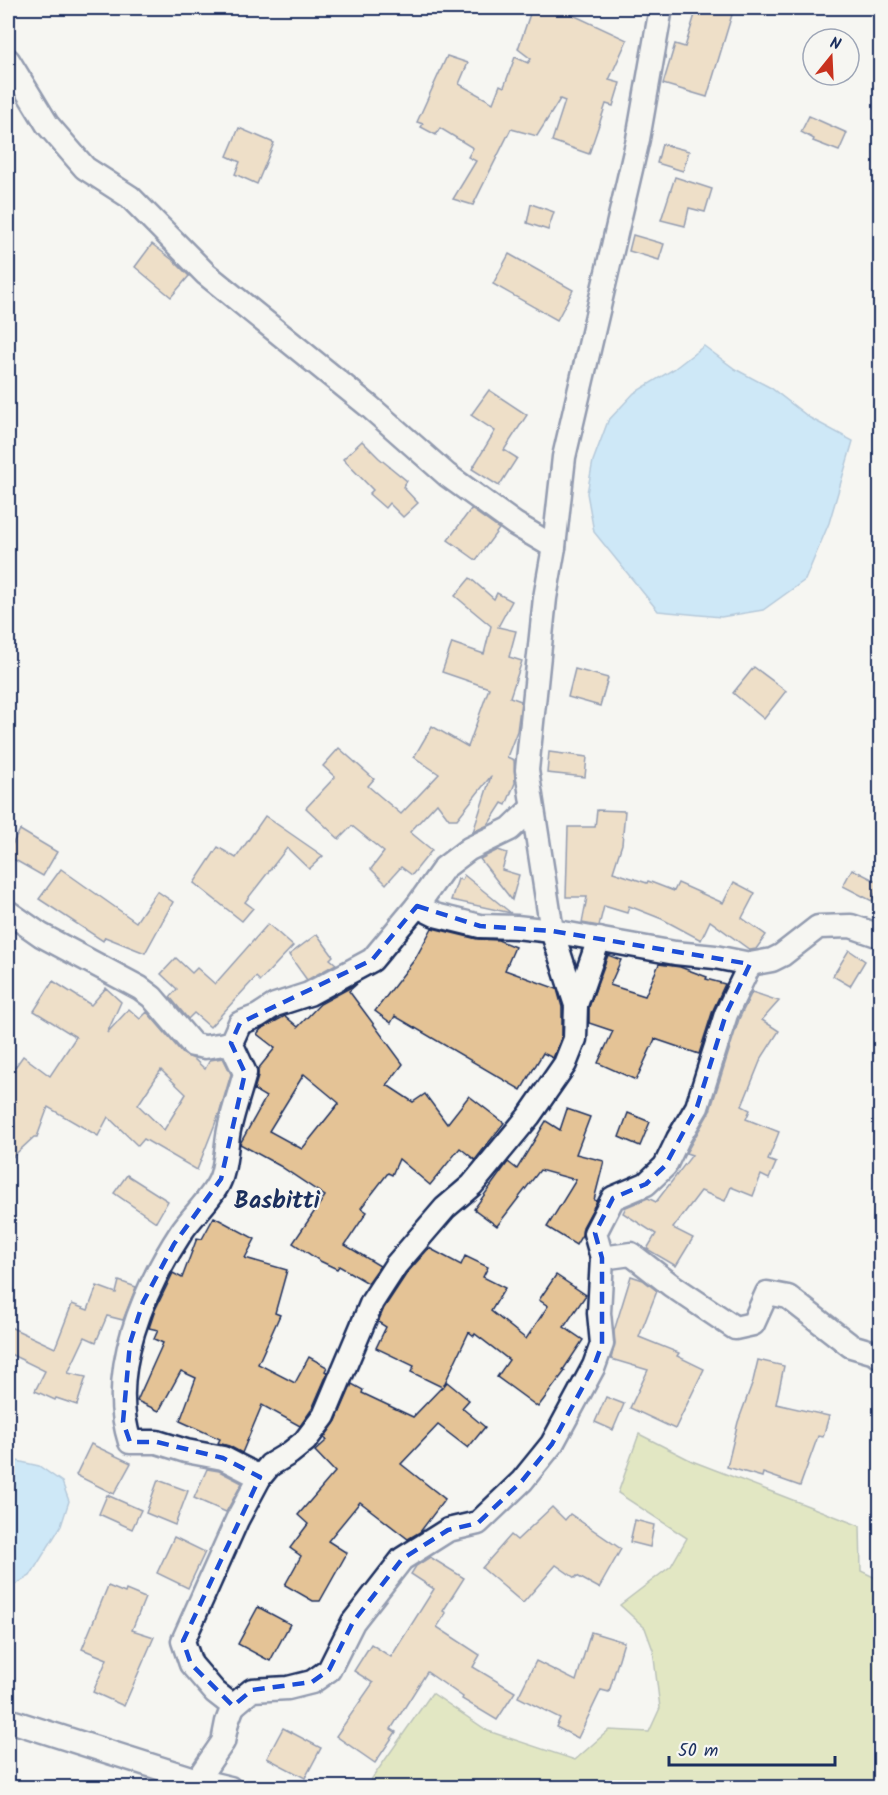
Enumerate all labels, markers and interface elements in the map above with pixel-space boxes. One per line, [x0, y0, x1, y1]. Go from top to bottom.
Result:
north arrow [801, 27, 861, 87]
text: N [827, 31, 844, 58]
district label: Basbitti [234, 1182, 321, 1221]
scale bar [669, 1729, 836, 1767]
text: 50 m [678, 1737, 718, 1766]

